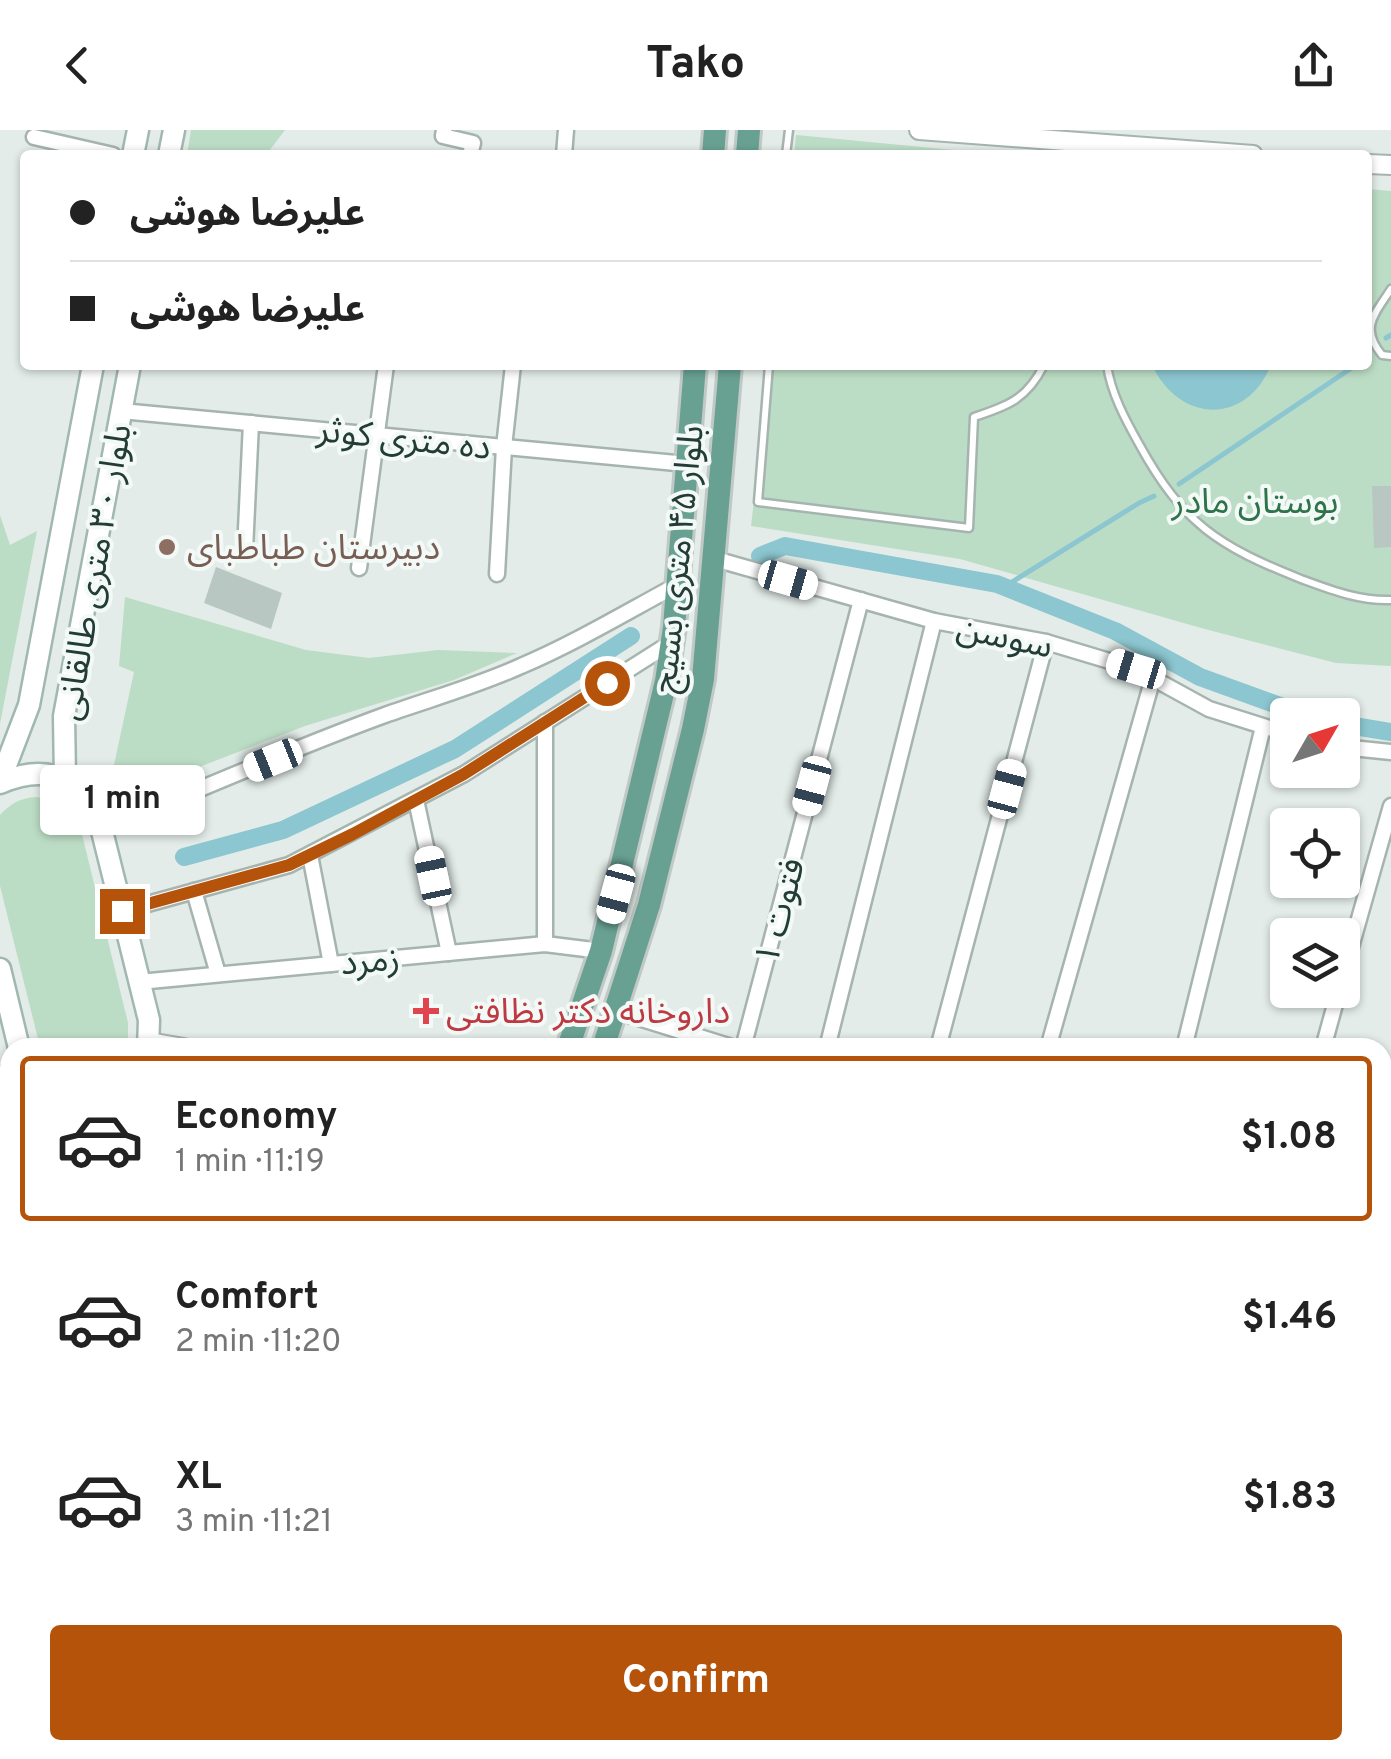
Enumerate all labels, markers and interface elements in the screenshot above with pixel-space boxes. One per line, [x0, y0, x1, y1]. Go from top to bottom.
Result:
text: Tako [646, 37, 745, 94]
icon: back [50, 38, 105, 93]
icon: share [1286, 38, 1341, 93]
text: علیرضا هوشی [130, 191, 365, 240]
text: علیرضا هوشی [130, 287, 365, 336]
street label: ده متری کوثر [314, 410, 493, 472]
street label: بلوار ۳۰ متری طالقانی [48, 421, 144, 724]
street label: بلوار ۴۵ متری بسیج [644, 423, 717, 696]
park label: بوستان مادر [1171, 482, 1338, 526]
place label: دبیرستان طباطبای [187, 528, 440, 572]
marker: دبیرستان طباطبای [156, 536, 178, 558]
car [755, 557, 821, 603]
street label: سوسن [952, 607, 1056, 671]
car [1103, 646, 1169, 692]
route start [585, 661, 630, 706]
north arrow [1270, 698, 1360, 788]
map controls [1270, 698, 1360, 1008]
car [240, 735, 306, 785]
car [790, 753, 834, 819]
car [985, 756, 1029, 822]
callout: 1 min [39, 766, 204, 836]
text: 1 min [84, 780, 161, 820]
button: locate [1270, 808, 1360, 898]
car [412, 844, 454, 908]
street label: فتوت ۱ [747, 854, 817, 970]
car [594, 861, 638, 927]
route end [100, 889, 145, 934]
button: layers [1270, 918, 1360, 1008]
street label: زمرد [339, 938, 402, 987]
place label: داروخانه دکتر نظافتی [446, 992, 730, 1036]
marker: داروخانه دکتر نظافتی [415, 1000, 437, 1022]
icon: car [55, 1094, 145, 1184]
text: Economy [175, 1094, 337, 1143]
text: $1.08 [1241, 1114, 1337, 1163]
text: 1 min · 11:19 [175, 1143, 325, 1183]
icon: car [55, 1274, 145, 1364]
text: Comfort [175, 1274, 319, 1323]
text: $1.46 [1242, 1294, 1337, 1343]
text: 2 min · 11:20 [175, 1323, 342, 1363]
icon: car [55, 1454, 145, 1544]
text: XL [175, 1454, 222, 1503]
text: $1.83 [1243, 1474, 1337, 1523]
text: 3 min · 11:21 [175, 1503, 333, 1543]
button: Confirm [50, 1625, 1342, 1740]

